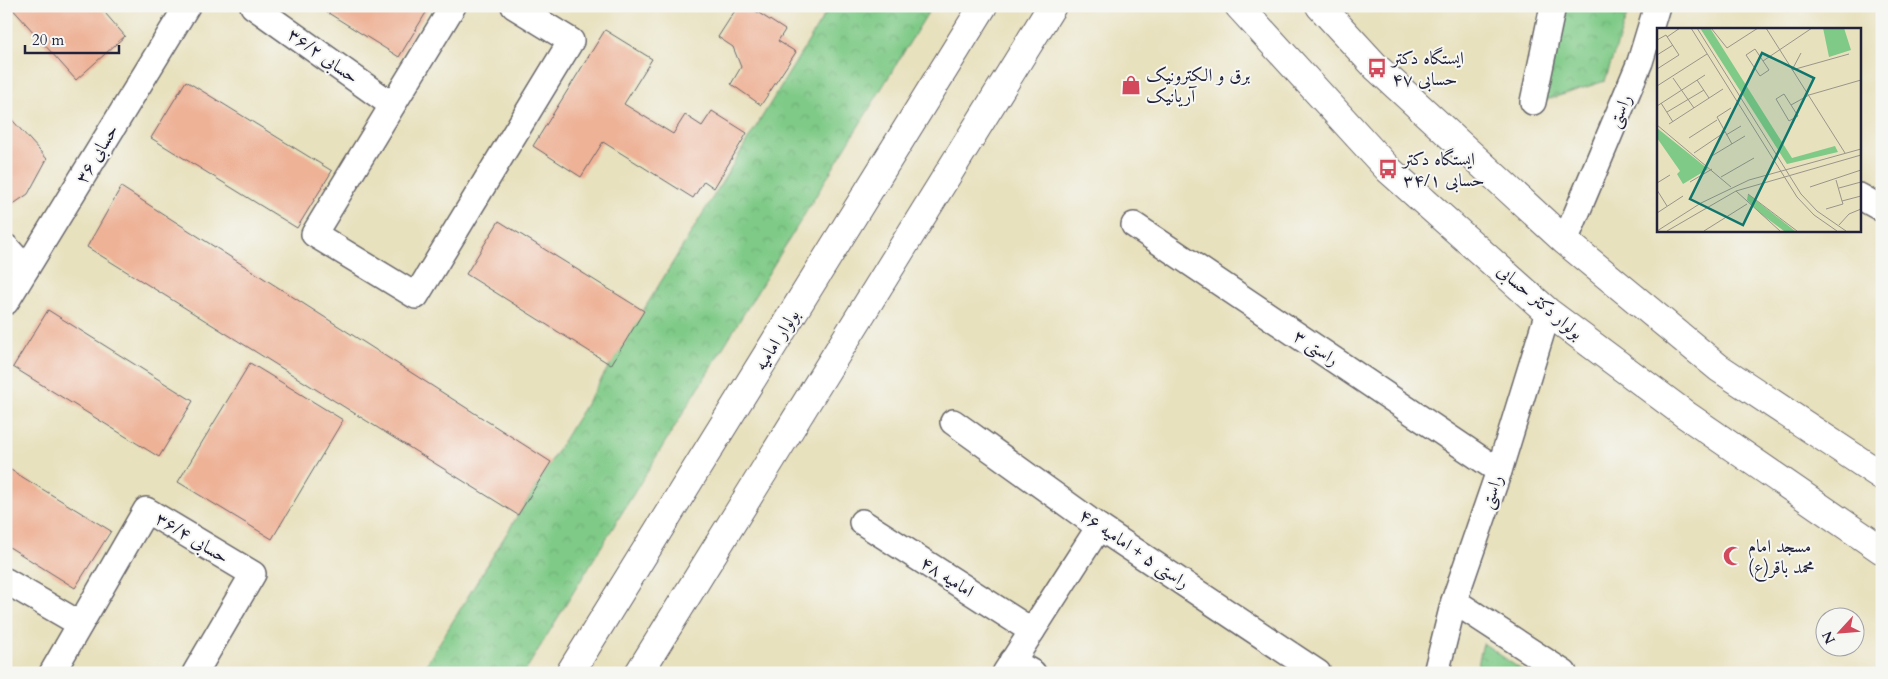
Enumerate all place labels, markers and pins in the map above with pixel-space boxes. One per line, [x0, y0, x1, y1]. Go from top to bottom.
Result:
place label: ایستگاه دکتر حسابی ۴۷ [1390, 46, 1464, 92]
bus stop icon: ایستگاه دکتر حسابی ۴۷ [1366, 57, 1388, 79]
place label: برق و الکترونیک آریانیک [1146, 63, 1250, 109]
shop icon: برق و الکترونیک آریانیک [1120, 74, 1142, 96]
place label: ایستگاه دکتر حسابی ۳۴/۱ [1401, 147, 1485, 193]
bus stop icon: ایستگاه دکتر حسابی ۳۴/۱ [1377, 158, 1399, 180]
place label: مسجد امام محمد باقر(ع) [1748, 534, 1815, 582]
mosque icon: مسجد امام محمد باقر(ع) [1722, 545, 1744, 567]

